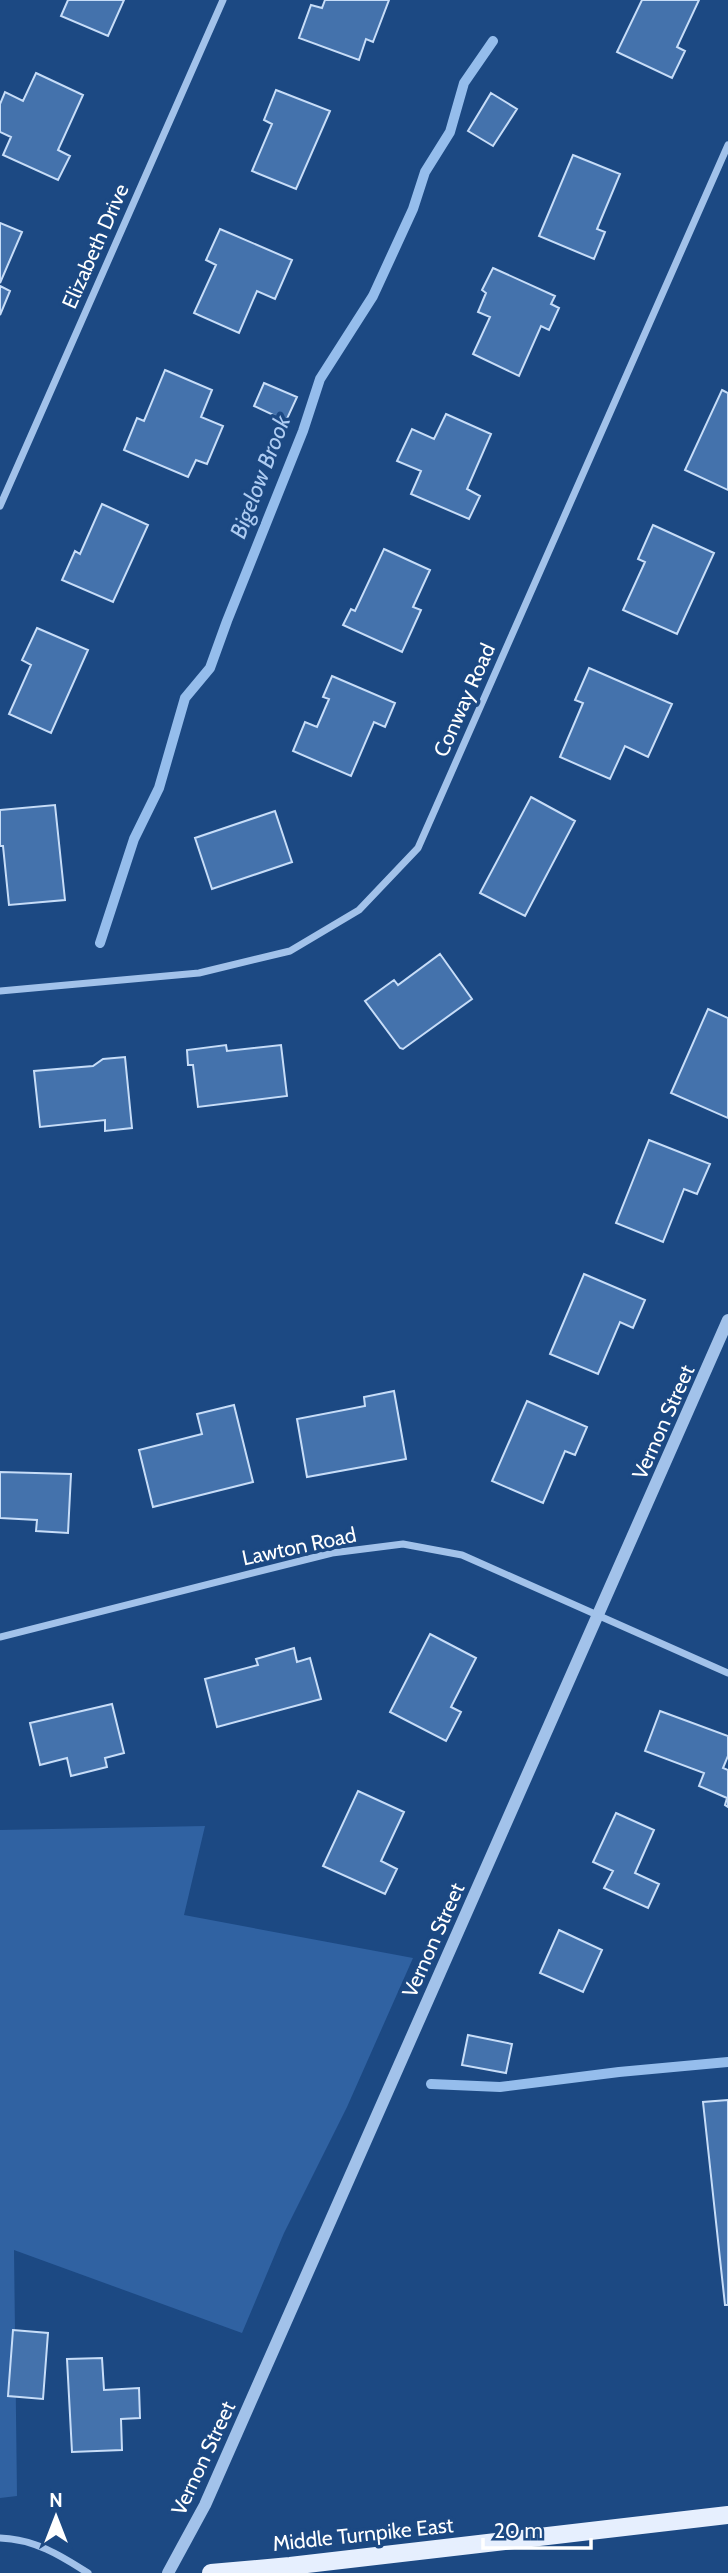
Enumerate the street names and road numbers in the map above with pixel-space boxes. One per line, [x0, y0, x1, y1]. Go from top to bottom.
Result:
street label: Elizabeth Drive [56, 180, 134, 312]
street label: Conway Road [428, 639, 500, 761]
street label: Vernon Street [627, 1361, 699, 1483]
street label: Lawton Road [240, 1522, 358, 1570]
street label: Vernon Street [397, 1879, 469, 2001]
street label: Vernon Street [166, 2397, 240, 2519]
street label: Middle Turnpike East [271, 2512, 455, 2556]

